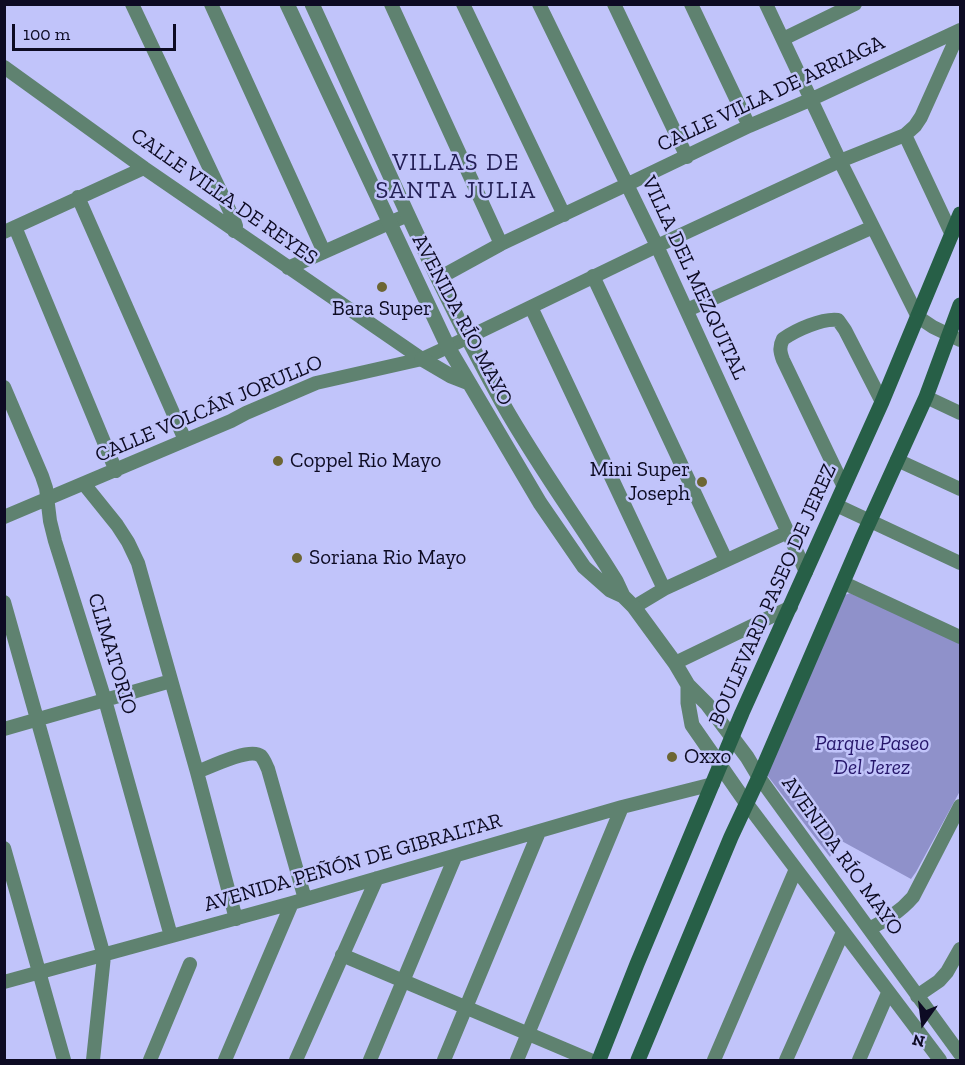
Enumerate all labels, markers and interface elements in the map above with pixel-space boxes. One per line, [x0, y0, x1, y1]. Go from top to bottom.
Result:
scale bar [15, 12, 178, 50]
text: 100 m [23, 23, 70, 45]
street label: CALLE VILLA DE ARRIAGA [653, 30, 889, 158]
street label: CALLE VILLA DE REYES [126, 123, 322, 271]
district label: VILLAS DE SANTA JULIA [375, 149, 537, 205]
street label: VILLA DEL MEZQUITAL [636, 172, 752, 384]
street label: AVENIDA RÍO MAYO [406, 230, 518, 410]
marker: Bara Super [375, 280, 389, 294]
place label: Bara Super [332, 296, 432, 322]
street label: CALLE VOLCÁN JORULLO [92, 350, 326, 468]
place label: Coppel Rio Mayo [290, 448, 441, 474]
marker: Coppel Rio Mayo [271, 454, 285, 468]
place label: Mini Super Joseph [590, 457, 690, 507]
street label: BOULEVARD PASEO DE JEREZ [704, 460, 842, 730]
marker: Mini Super Joseph [695, 475, 709, 489]
place label: Soriana Rio Mayo [309, 545, 466, 571]
marker: Soriana Rio Mayo [290, 551, 304, 565]
street label: CLIMATORIO [82, 590, 142, 718]
park label: Parque Paseo Del Jerez [815, 731, 929, 781]
place label: Oxxo [684, 744, 731, 770]
marker: Oxxo [665, 750, 679, 764]
street label: AVENIDA RÍO MAYO [776, 772, 908, 940]
street label: AVENIDA PEÑÓN DE GIBRALTAR [201, 808, 505, 918]
north arrow [893, 993, 953, 1053]
text: N [910, 1030, 927, 1052]

